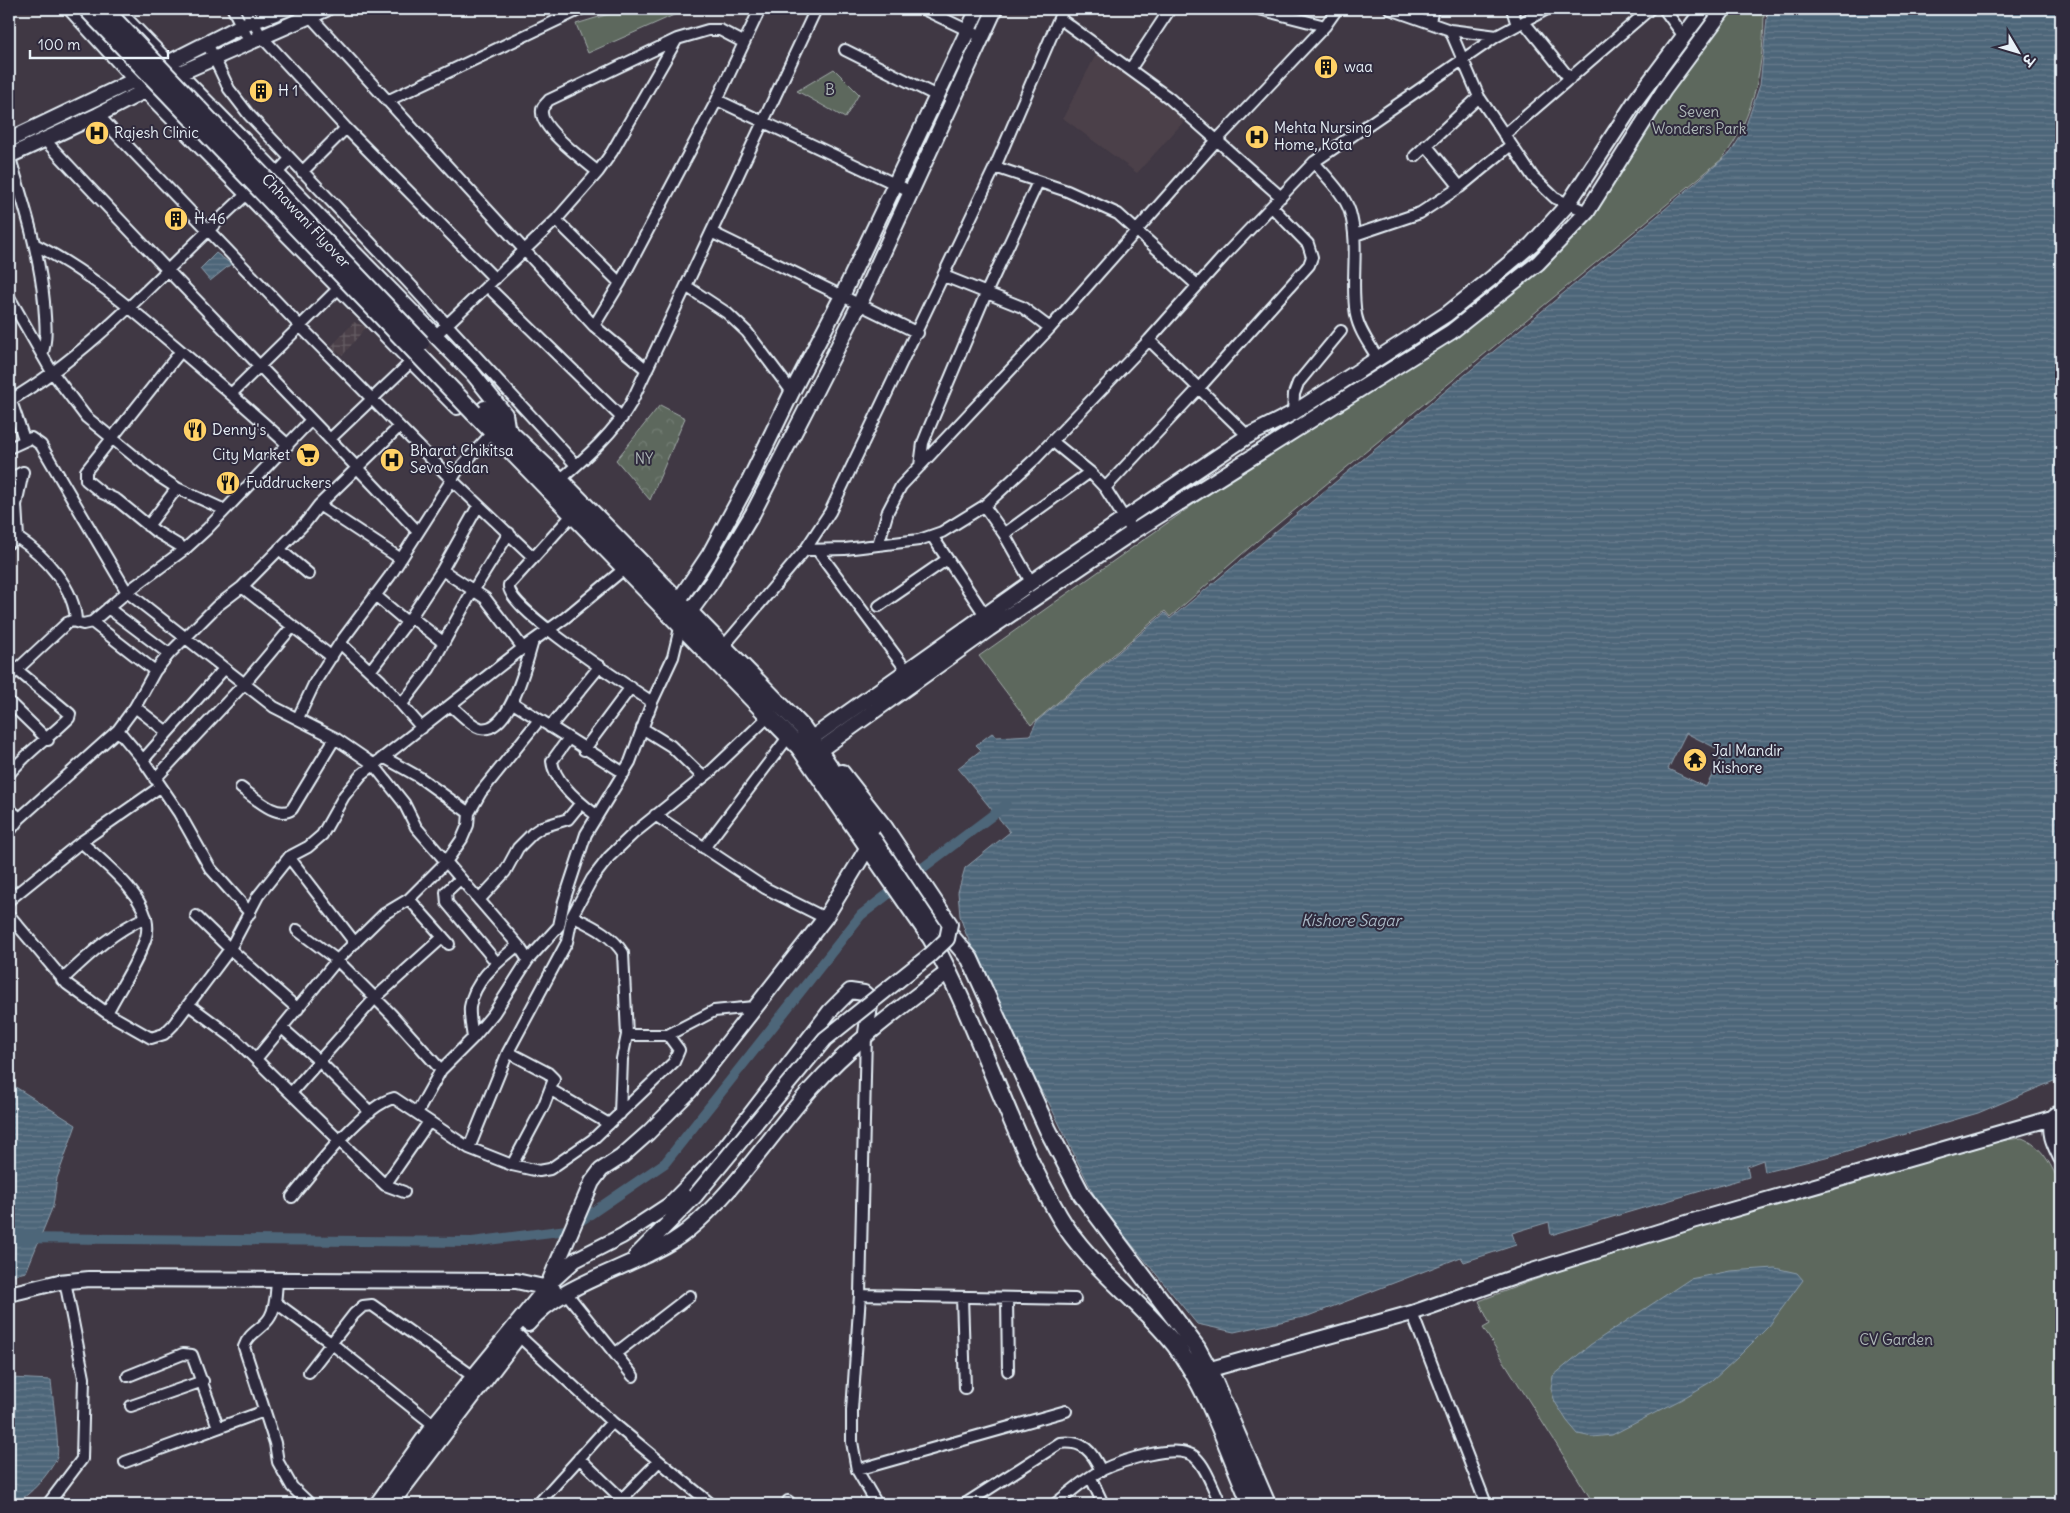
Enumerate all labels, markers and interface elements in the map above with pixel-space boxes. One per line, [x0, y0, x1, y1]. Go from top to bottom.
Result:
scale bar [30, 28, 168, 60]
north arrow [1992, 28, 2042, 78]
text: 100 m [38, 35, 80, 54]
text: उ [2017, 49, 2039, 71]
building icon: waa [1313, 54, 1339, 80]
place label: waa [1344, 57, 1373, 76]
building icon: H 1 [248, 78, 274, 104]
park label: B [825, 80, 835, 99]
place label: H 1 [278, 81, 298, 100]
park label: Seven Wonders Park [1652, 102, 1747, 138]
place label: Mehta Nursing Home, Kota [1274, 118, 1372, 154]
hospital icon: Rajesh Clinic [84, 120, 110, 146]
place label: Rajesh Clinic [114, 123, 199, 142]
hospital icon: Mehta Nursing Home, Kota [1244, 124, 1270, 150]
street label: Chhawani Flyover [258, 170, 355, 272]
building icon: H 46 [163, 206, 189, 232]
place label: H 46 [194, 209, 226, 228]
restaurant icon: Denny's [182, 417, 208, 443]
place label: Denny's [212, 420, 266, 439]
place label: Bharat Chikitsa Seva Sadan [410, 441, 514, 477]
supermarket icon: City Market [295, 442, 321, 468]
place label: City Market [212, 445, 290, 464]
hospital icon: Bharat Chikitsa Seva Sadan [379, 447, 405, 473]
park label: NY [635, 449, 654, 468]
restaurant icon: Fuddruckers [215, 470, 241, 496]
place label: Fuddruckers [246, 473, 331, 492]
place label: Jal Mandir Kishore [1712, 741, 1783, 777]
temple icon: Jal Mandir Kishore [1682, 747, 1708, 773]
water label: Kishore Sagar [1301, 910, 1403, 930]
park label: CV Garden [1859, 1330, 1933, 1349]

